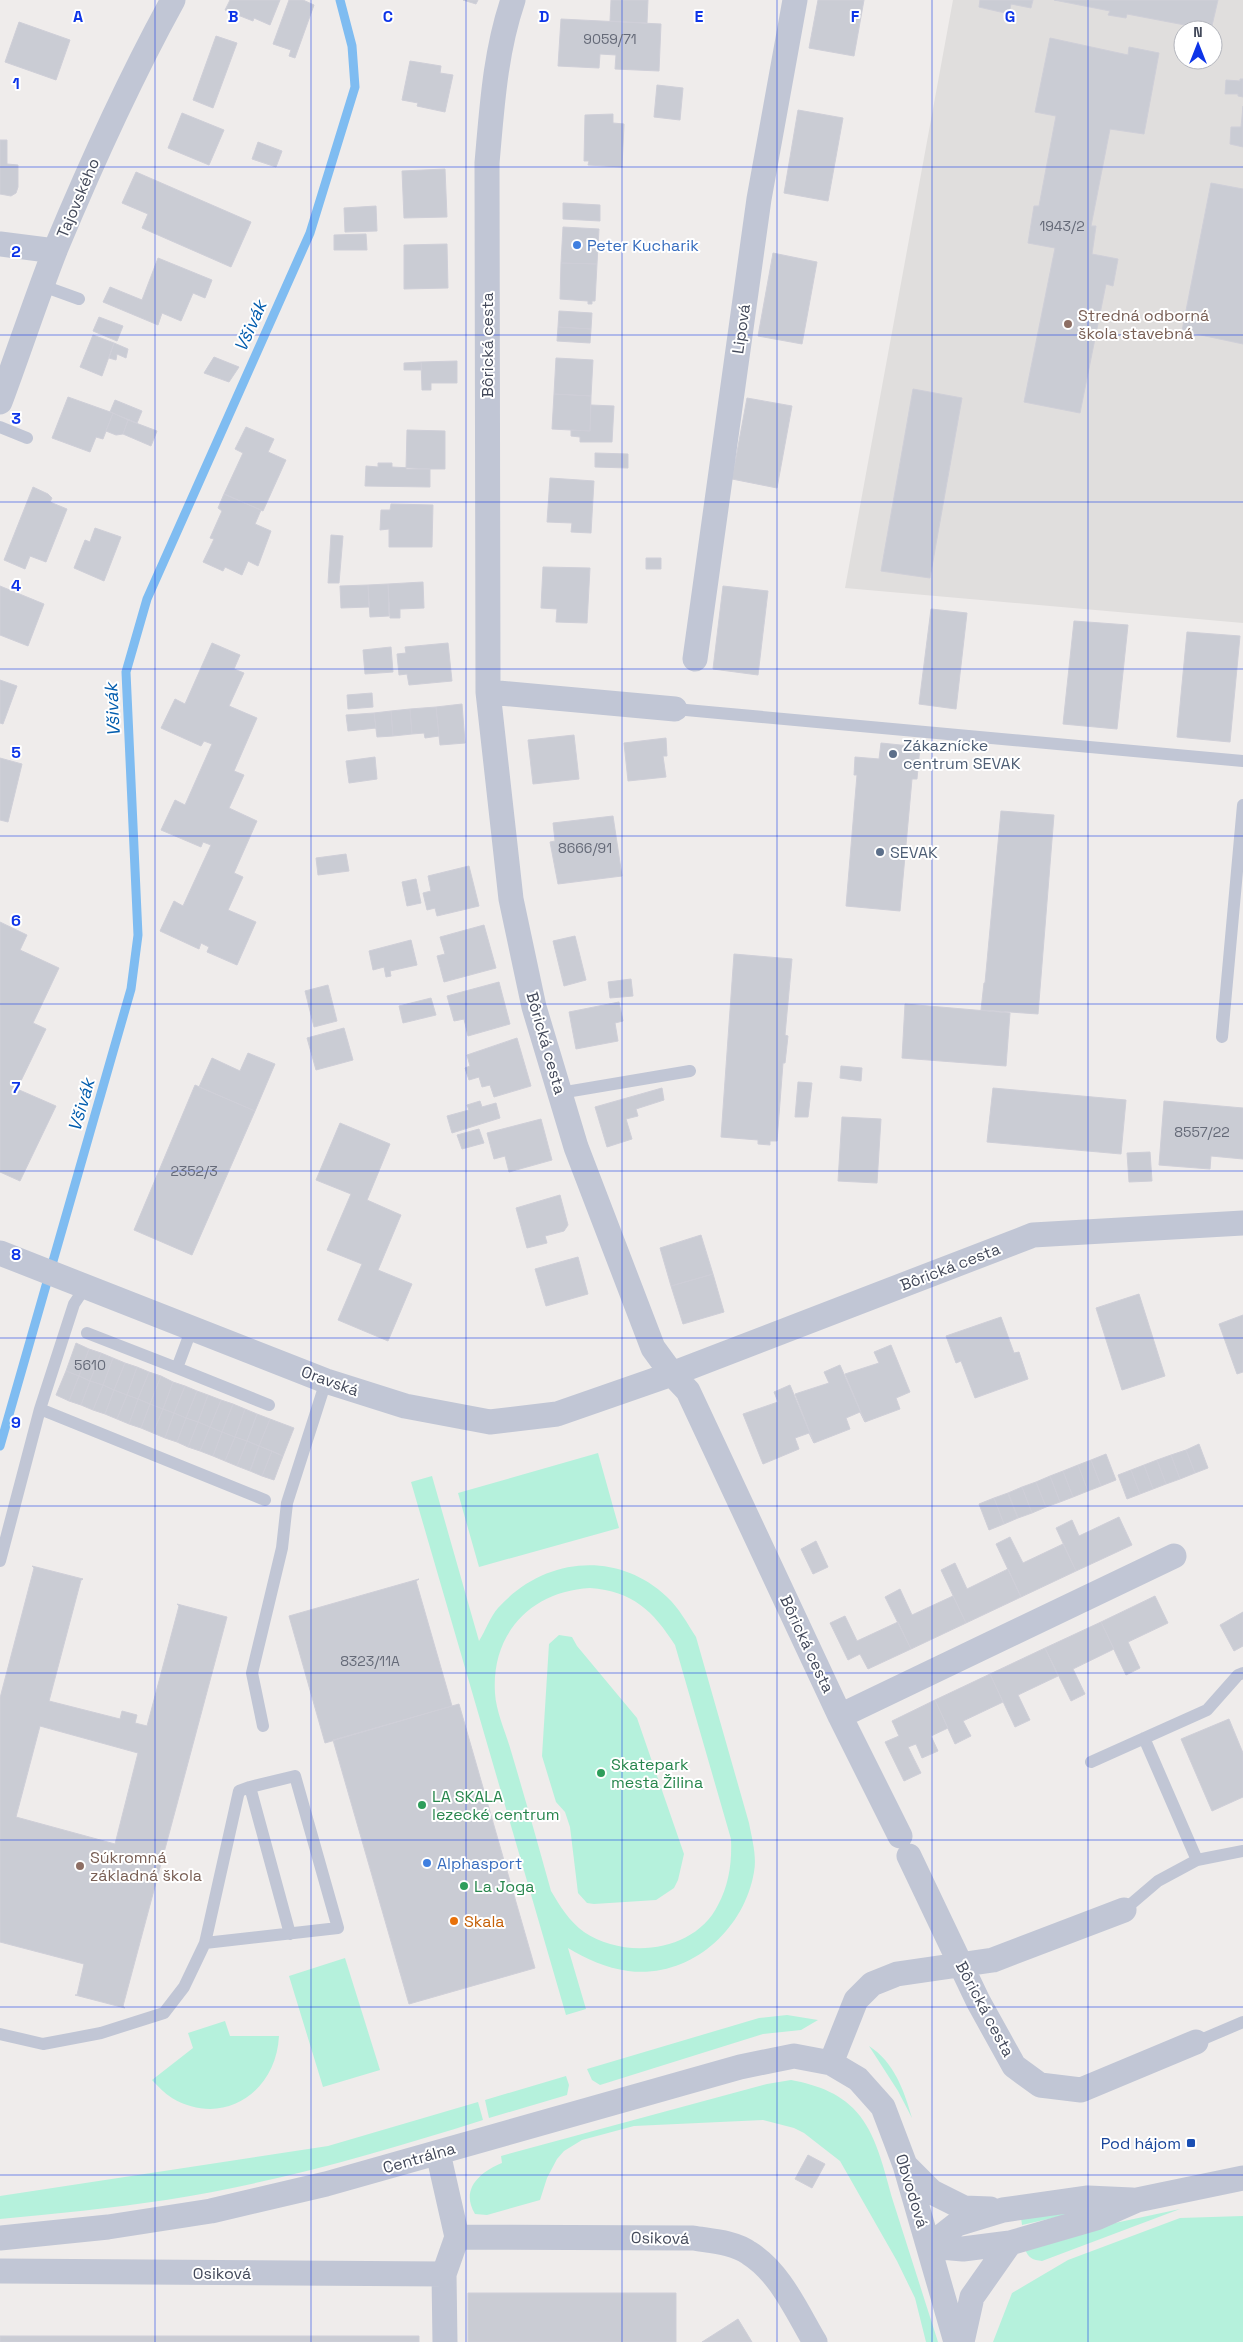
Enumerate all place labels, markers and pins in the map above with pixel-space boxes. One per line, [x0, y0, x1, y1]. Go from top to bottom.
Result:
place label: Peter Kucharik [587, 235, 699, 256]
marker: Peter Kucharik [571, 239, 583, 251]
place label: Stredná odborná škola stavebná [1078, 305, 1209, 344]
marker: Stredná odborná škola stavebná [1062, 318, 1074, 330]
place label: Zákaznícke centrum SEVAK [903, 735, 1021, 774]
marker: Zákaznícke centrum SEVAK [887, 748, 899, 760]
place label: SEVAK [890, 842, 938, 863]
marker: SEVAK [874, 846, 886, 858]
place label: Skatepark mesta Žilina [611, 1754, 703, 1793]
marker: Skatepark mesta Žilina [595, 1767, 607, 1779]
place label: LA SKALA lezecké centrum [432, 1786, 560, 1825]
marker: LA SKALA lezecké centrum [416, 1799, 428, 1811]
place label: Súkromná základná škola [90, 1847, 202, 1886]
place label: Alphasport [437, 1853, 522, 1874]
marker: Alphasport [421, 1857, 433, 1869]
marker: Súkromná základná škola [74, 1860, 86, 1872]
place label: La Joga [474, 1876, 535, 1897]
marker: La Joga [458, 1880, 470, 1892]
place label: Skala [464, 1911, 505, 1932]
marker: Skala [448, 1915, 460, 1927]
place label: Pod hájom [1101, 2133, 1181, 2154]
marker: Pod hájom [1185, 2137, 1197, 2149]

